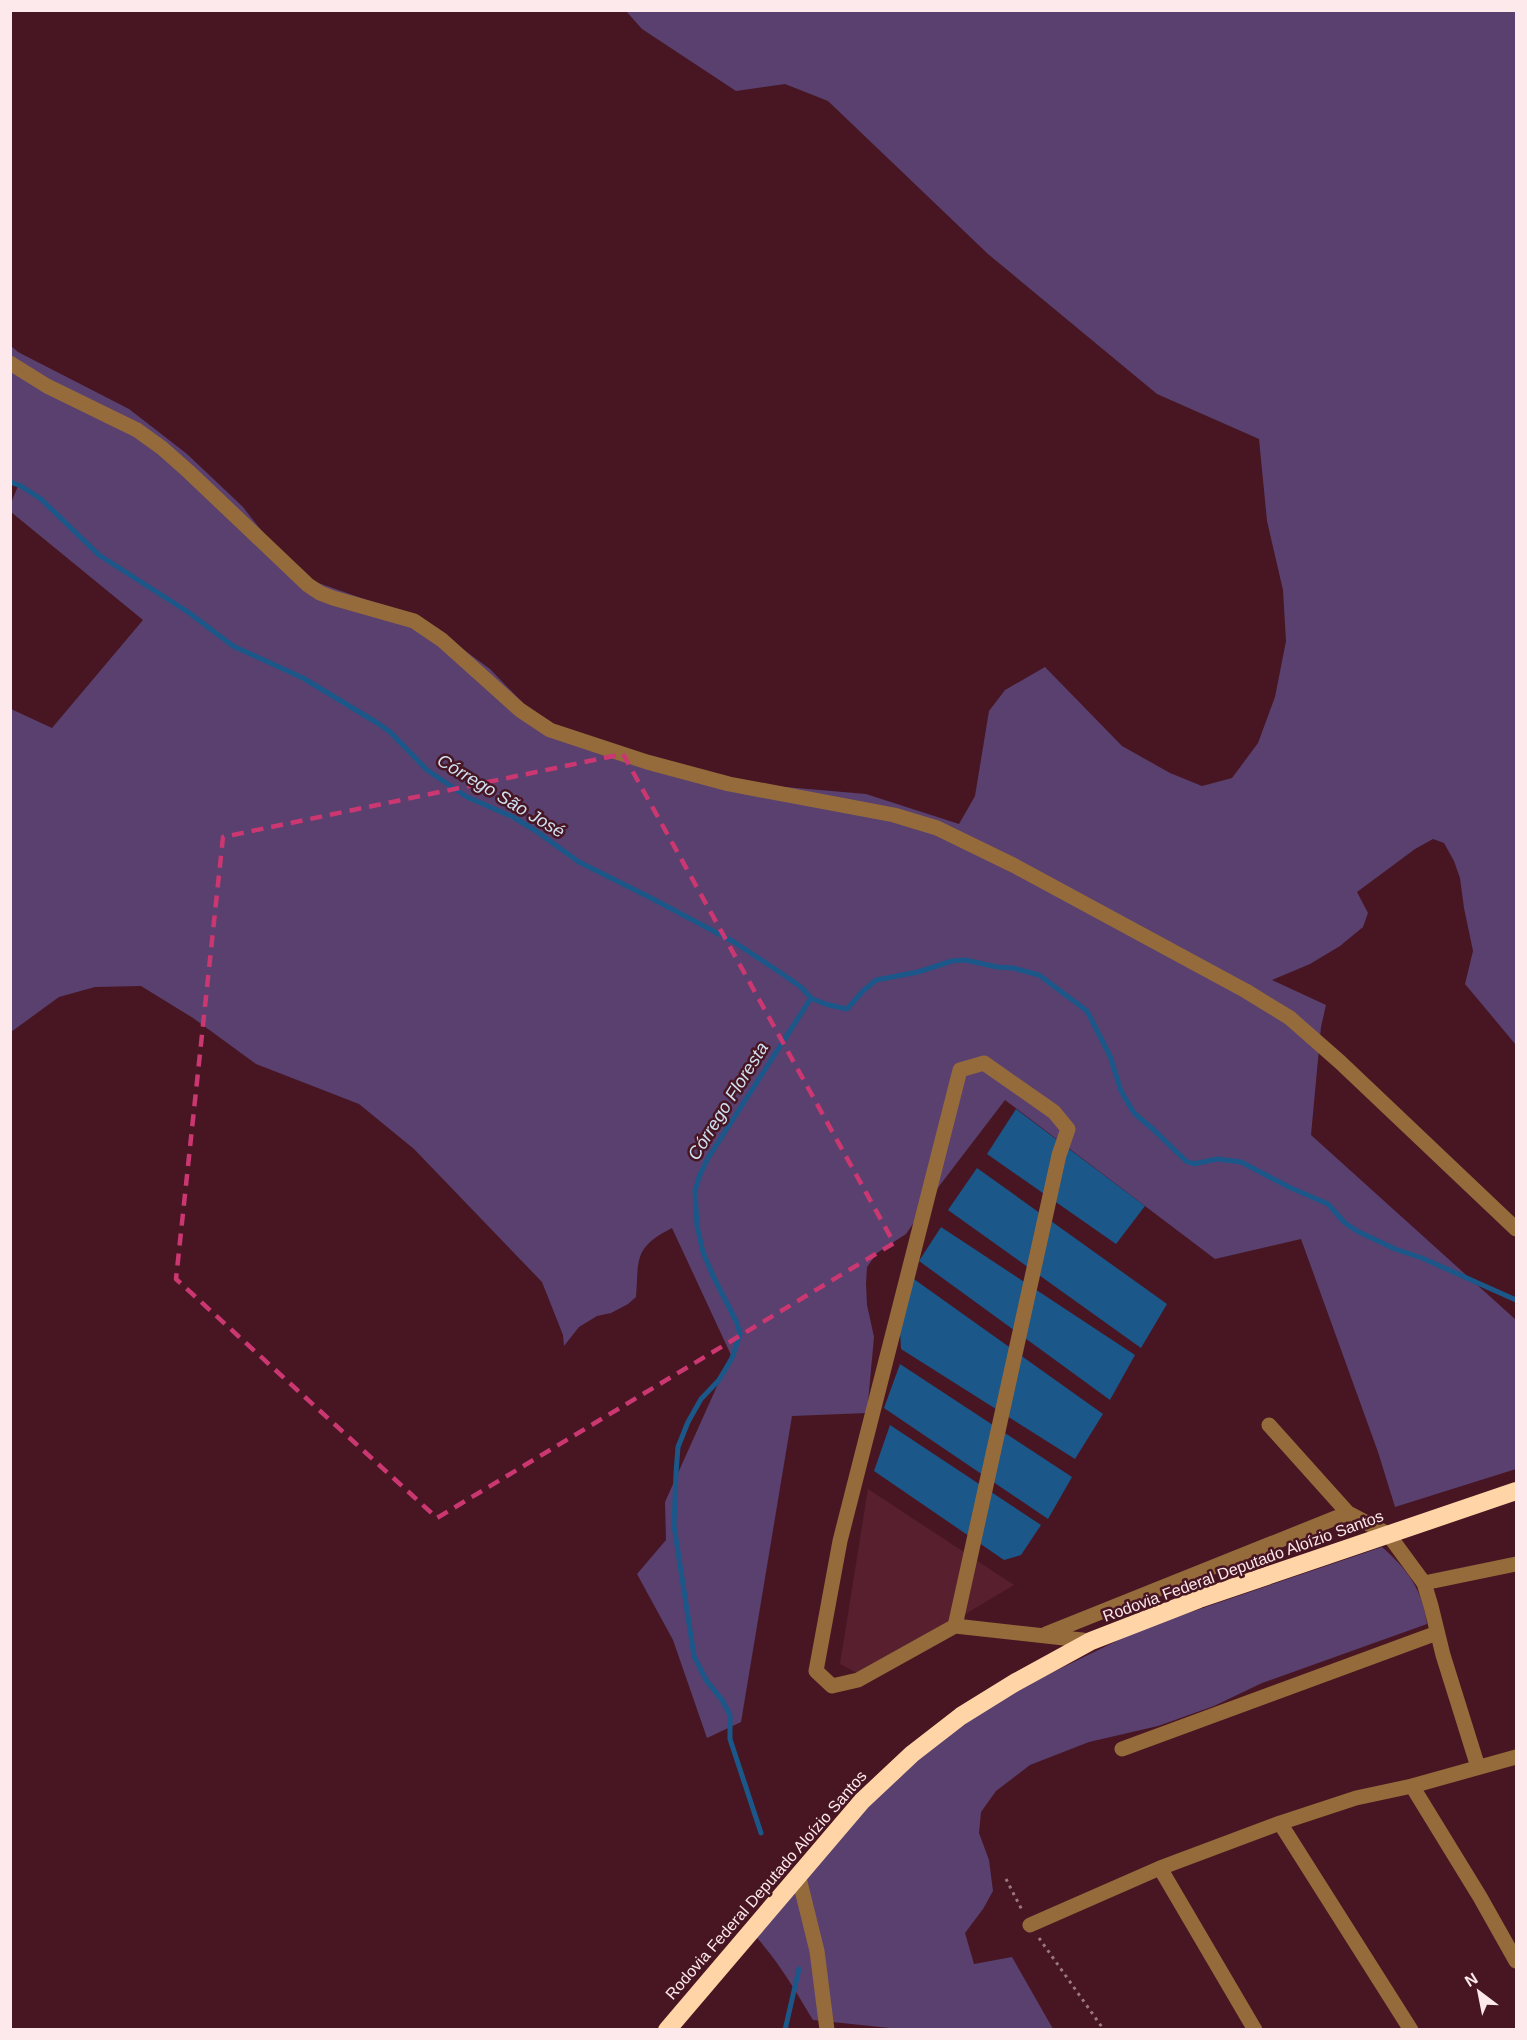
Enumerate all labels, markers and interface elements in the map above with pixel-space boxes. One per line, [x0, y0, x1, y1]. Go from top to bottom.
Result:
water label: Córrego São José [434, 750, 568, 842]
water label: Córrego Floresta [684, 1038, 772, 1164]
street label: Rodovia Federal Deputado Aloízio Santos [1101, 1507, 1385, 1625]
street label: Rodovia Federal Deputado Aloízio Santos [662, 1767, 870, 2003]
north arrow [1449, 1962, 1509, 2022]
text: N [1462, 1969, 1481, 1990]

